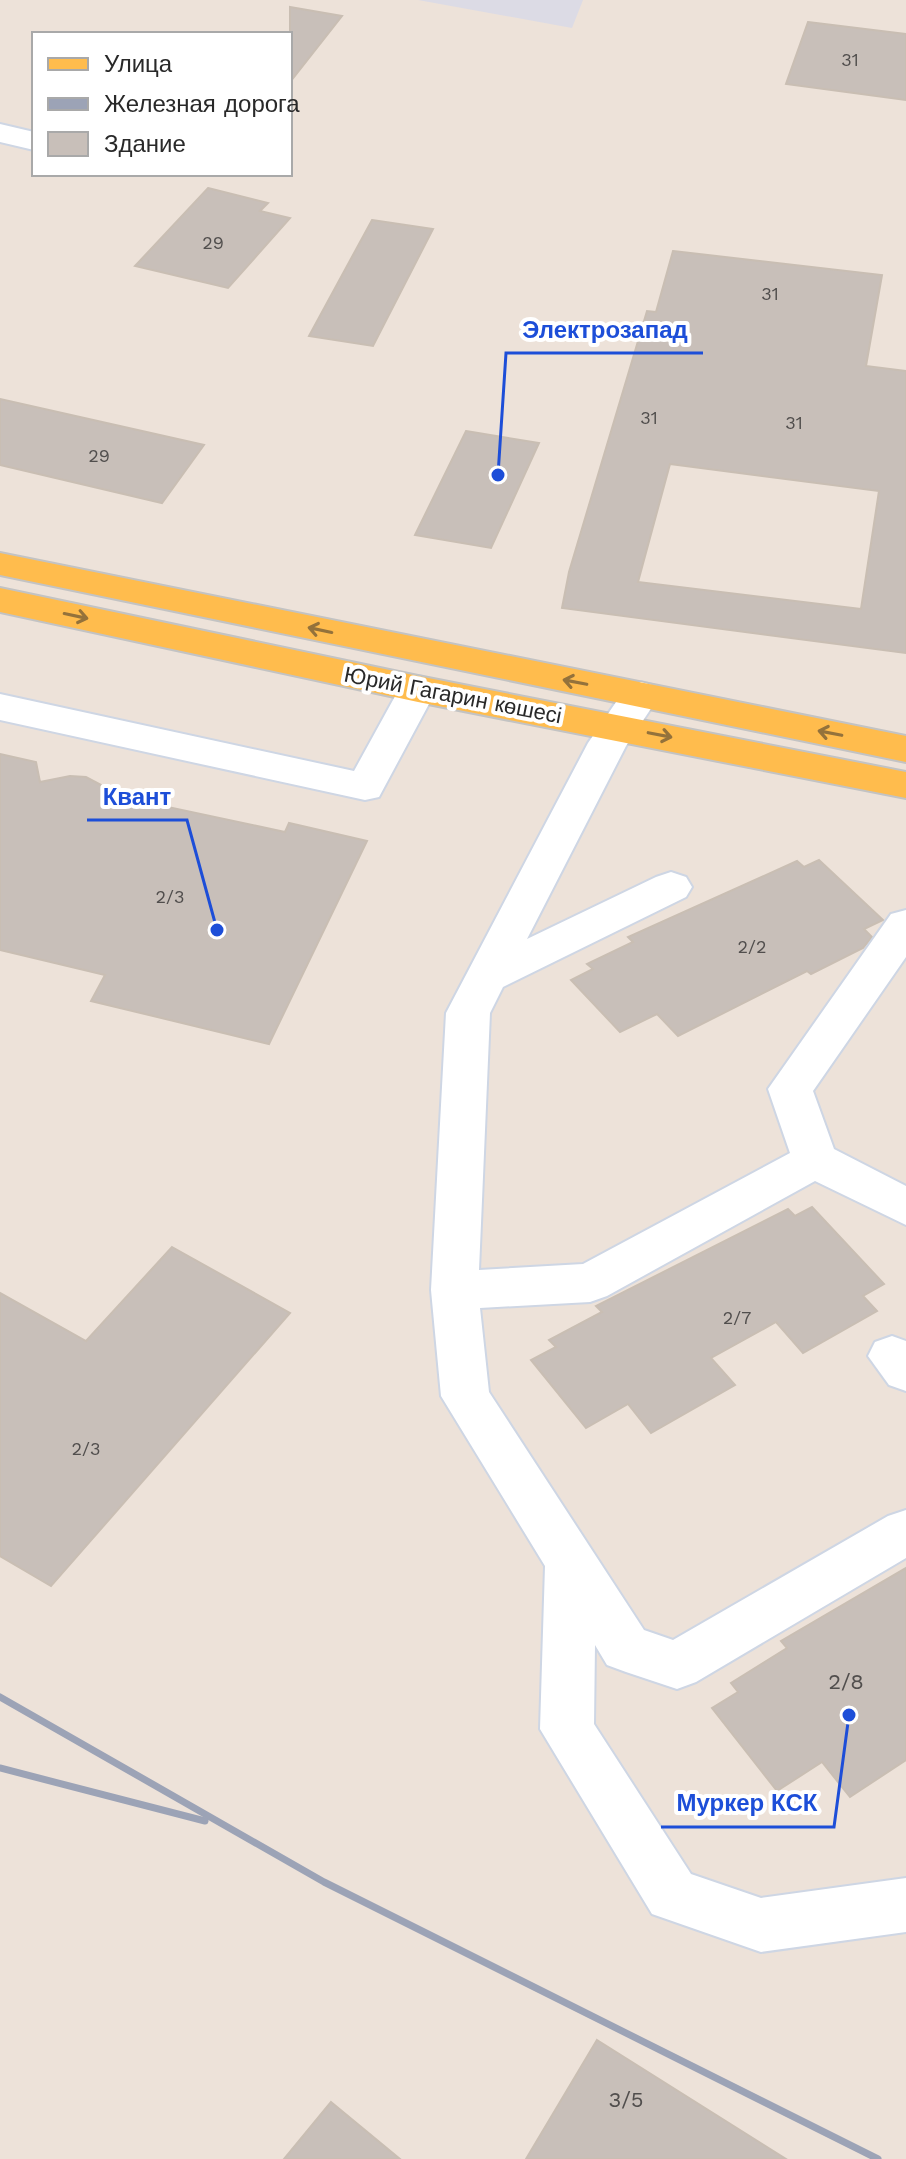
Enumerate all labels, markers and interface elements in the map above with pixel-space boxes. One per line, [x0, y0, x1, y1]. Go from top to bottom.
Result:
legend [32, 32, 292, 176]
house number: 31 [841, 49, 859, 70]
text: Улица [104, 50, 173, 78]
text: Железная дорога [104, 90, 300, 118]
text: Здание [104, 130, 186, 158]
house number: 29 [202, 232, 224, 253]
house number: 31 [761, 283, 779, 304]
callout: Электрозапад [506, 305, 703, 353]
text: Электрозапад [522, 316, 688, 344]
house number: 31 [640, 407, 658, 428]
house number: 31 [785, 412, 803, 433]
house number: 29 [88, 445, 110, 466]
one-way arrow [63, 609, 89, 624]
one-way arrow [308, 622, 333, 637]
street label: Юрий Гагарин көшесі [342, 662, 564, 728]
one-way arrow [562, 673, 588, 688]
one-way arrow [817, 725, 843, 740]
one-way arrow [647, 728, 672, 743]
callout: Квант [87, 772, 187, 820]
text: Квант [103, 783, 172, 811]
house number: 2/3 [156, 886, 184, 907]
house number: 2/2 [738, 936, 766, 957]
house number: 2/7 [723, 1307, 751, 1328]
house number: 2/3 [72, 1438, 100, 1459]
house number: 2/8 [828, 1669, 864, 1694]
callout: Муркер КСК [661, 1779, 834, 1827]
text: Муркер КСК [677, 1789, 818, 1817]
house number: 3/5 [608, 2087, 644, 2112]

